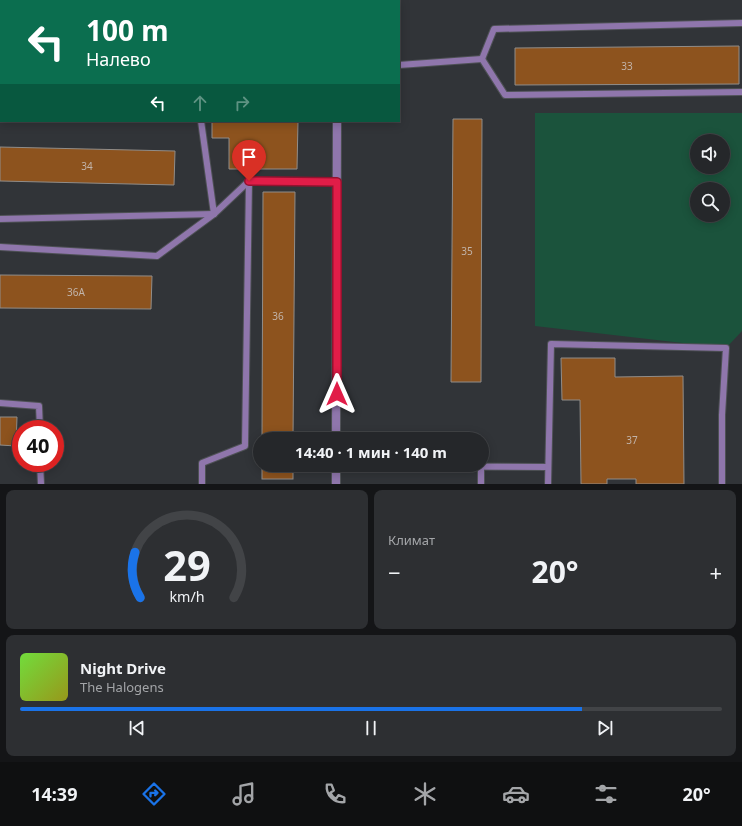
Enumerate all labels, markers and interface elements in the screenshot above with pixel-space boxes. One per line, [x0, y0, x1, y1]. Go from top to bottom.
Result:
text: 100 m [86, 11, 169, 49]
icon: left [20, 16, 72, 68]
text: Налево [86, 47, 151, 71]
house number: 33 [621, 59, 633, 73]
icon: left [147, 92, 169, 114]
icon: ahead [189, 92, 211, 114]
icon: right [231, 92, 253, 114]
map controls [690, 134, 730, 222]
button: sound [690, 134, 730, 174]
pin [232, 140, 266, 181]
icon: arrive [238, 146, 260, 168]
house number: 34 [81, 159, 93, 173]
button: search [690, 182, 730, 222]
house number: 35 [461, 244, 473, 258]
house number: 36А [67, 285, 86, 299]
house number: 36 [272, 309, 284, 323]
position arrow [316, 373, 358, 415]
speed limit sign: 40 [12, 420, 64, 472]
house number: 37 [626, 433, 638, 447]
text: 14:40 · 1 мин · 140 m [295, 442, 447, 462]
text: Климат [388, 531, 435, 549]
text: 29 [163, 536, 211, 592]
text: 20° [531, 551, 579, 592]
text: − [388, 557, 401, 587]
text: + [709, 557, 722, 587]
text: km/h [169, 586, 205, 605]
text: Night Drive [80, 658, 166, 678]
text: The Halogens [80, 678, 164, 696]
icon: previous [126, 717, 148, 739]
icon: pause [360, 717, 382, 739]
icon: next [594, 717, 616, 739]
icon: directions [140, 780, 168, 808]
icon: music [230, 780, 258, 808]
icon: phone [321, 780, 349, 808]
icon: climate [411, 780, 439, 808]
icon: car [502, 780, 530, 808]
icon: filters [592, 780, 620, 808]
text: 14:39 [31, 782, 77, 806]
text: 20° [683, 782, 711, 806]

